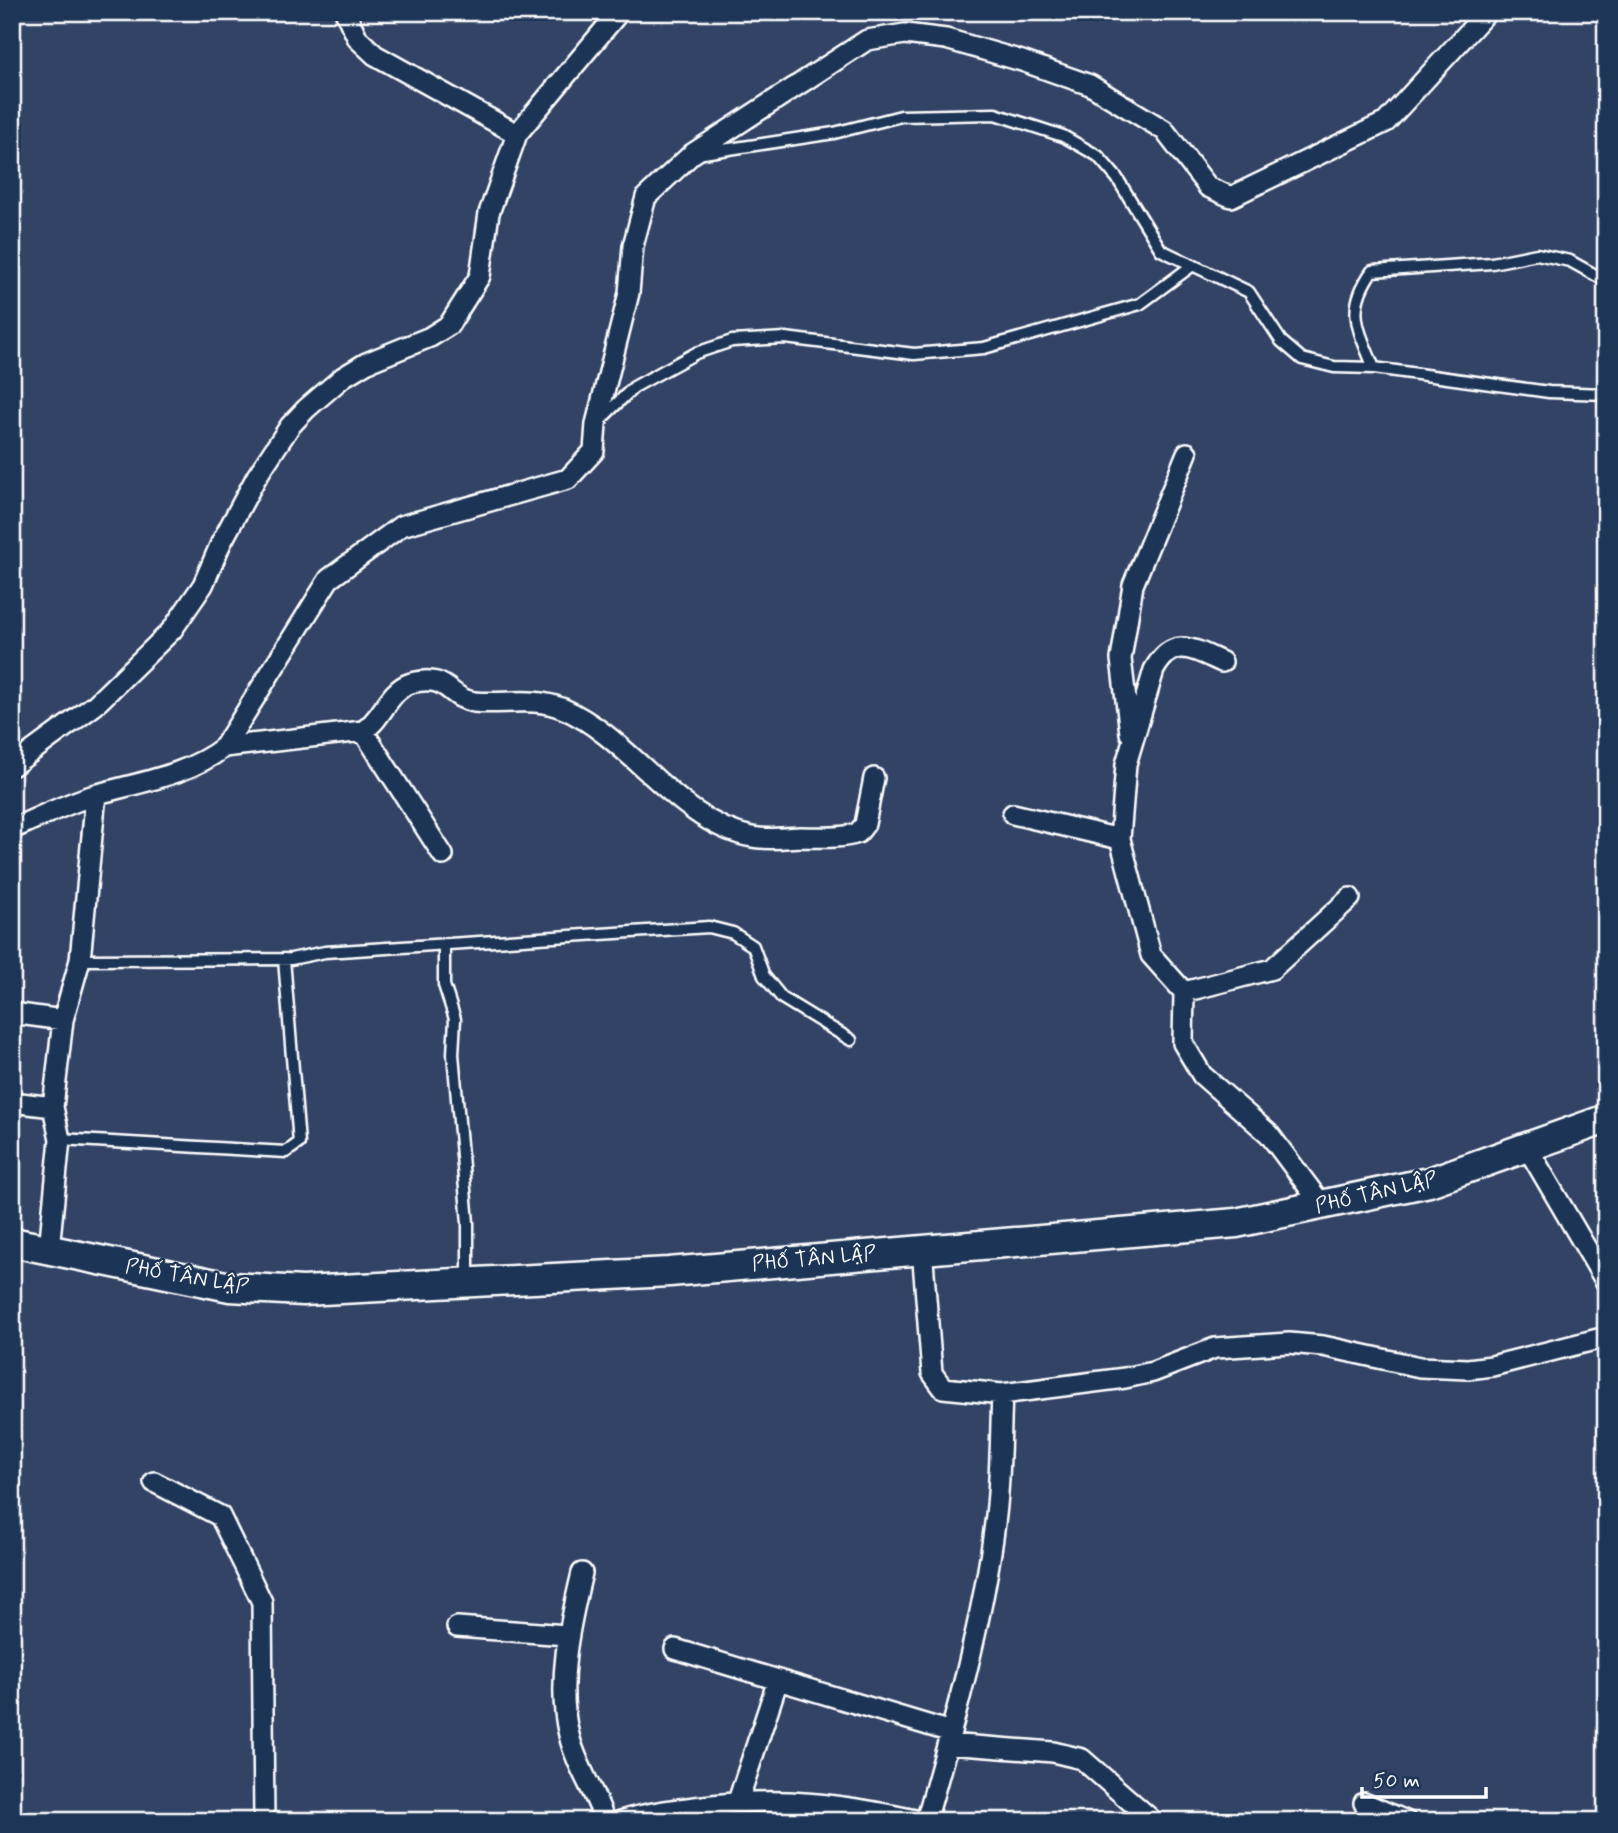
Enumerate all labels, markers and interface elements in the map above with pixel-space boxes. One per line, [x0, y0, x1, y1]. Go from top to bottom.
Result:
street label: PHỐ TÂN LẬP [1312, 1165, 1440, 1221]
street label: PHỐ TÂN LẬP [751, 1240, 878, 1278]
street label: PHỐ TÂN LẬP [123, 1252, 251, 1302]
scale bar [1362, 1756, 1487, 1800]
text: 50 m [1373, 1767, 1420, 1795]

